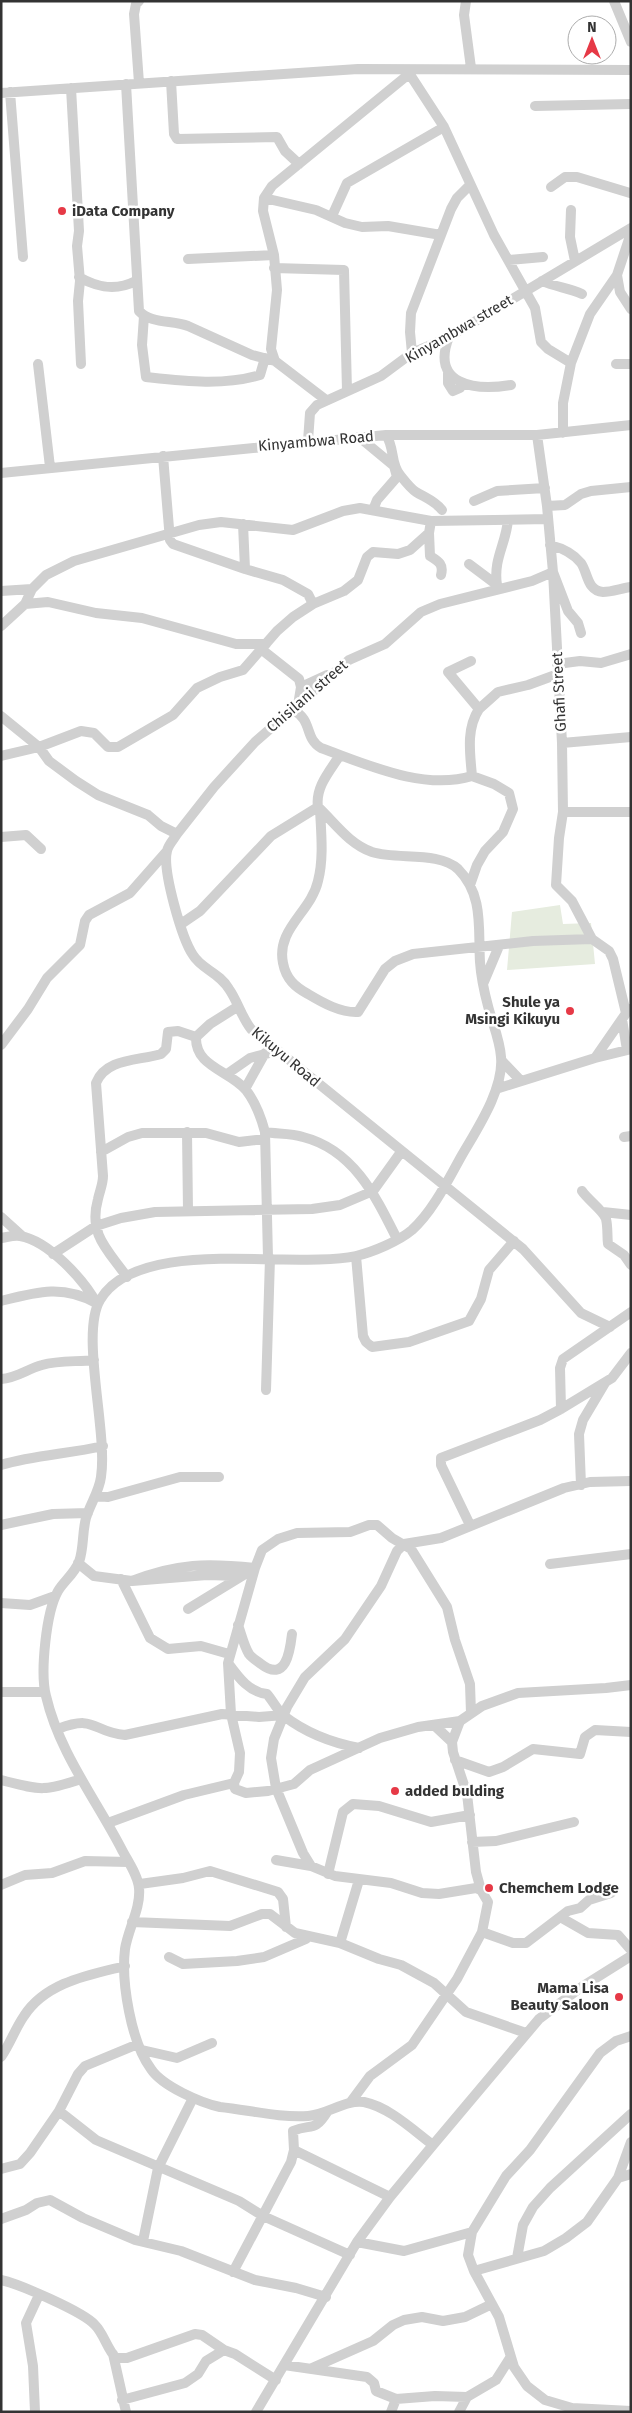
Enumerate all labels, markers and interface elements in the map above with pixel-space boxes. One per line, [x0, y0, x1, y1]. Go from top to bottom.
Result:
north arrow [567, 15, 617, 65]
text: N [587, 19, 597, 36]
place label: iData Company [72, 202, 175, 220]
marker: iData Company [56, 205, 68, 217]
street label: Kinyambwa street [402, 291, 516, 367]
street label: Kinyambwa Road [257, 427, 375, 455]
street label: Ghafi Street [548, 651, 570, 732]
street label: Chisilani street [263, 656, 352, 736]
place label: Shule ya Msingi Kikuyu [465, 993, 560, 1028]
marker: Shule ya Msingi Kikuyu [564, 1005, 576, 1017]
street label: Kikuyu Road [248, 1023, 324, 1091]
place label: added bulding [405, 1782, 505, 1800]
marker: added bulding [389, 1785, 401, 1797]
place label: Chemchem Lodge [499, 1879, 619, 1897]
marker: Chemchem Lodge [483, 1882, 495, 1894]
place label: Mama Lisa Beauty Saloon [511, 1979, 609, 2014]
marker: Mama Lisa Beauty Saloon [613, 1991, 625, 2003]

